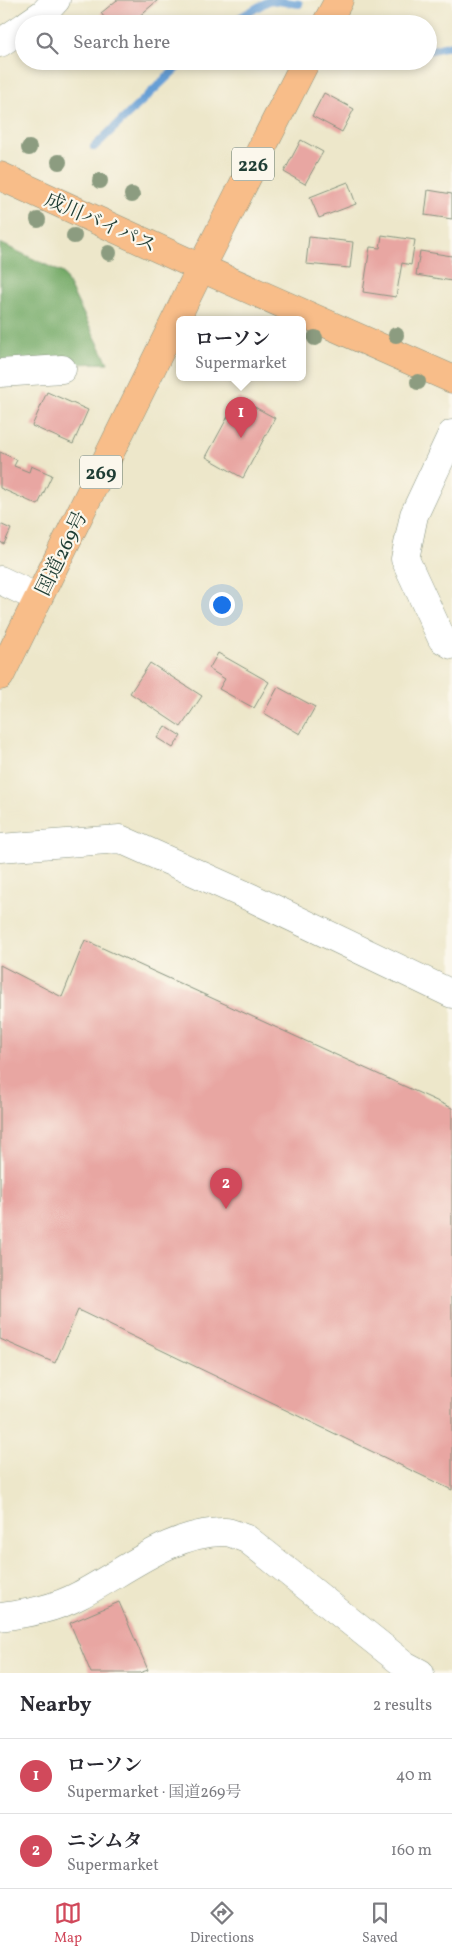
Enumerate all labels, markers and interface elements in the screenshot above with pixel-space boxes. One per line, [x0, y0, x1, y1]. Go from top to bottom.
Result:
search box [15, 15, 437, 70]
icon: search [33, 29, 61, 57]
text: Search here [73, 30, 170, 56]
road number: 226 [232, 147, 274, 180]
street label: 成川バイパス [40, 187, 161, 261]
popup [176, 316, 306, 381]
text: ローソン [195, 327, 270, 353]
text: Supermarket [195, 353, 287, 375]
pin: 1 [225, 397, 257, 438]
road number: 269 [80, 456, 122, 488]
street label: 国道269号 [30, 507, 95, 601]
your location [209, 592, 235, 618]
pin: 2 [210, 1168, 242, 1209]
text: Nearby [20, 1691, 91, 1720]
text: 2 results [373, 1695, 432, 1717]
text: ローソン [67, 1753, 142, 1779]
text: 1 [33, 1765, 39, 1787]
text: 40 m [396, 1765, 432, 1787]
text: Supermarket · 国道269号 [67, 1782, 241, 1804]
text: ニシムタ [67, 1829, 142, 1855]
text: 2 [32, 1840, 40, 1862]
text: 160 m [391, 1840, 432, 1862]
text: Supermarket [67, 1855, 159, 1877]
tab: Map [54, 1899, 82, 1948]
tab: Directions [190, 1899, 254, 1948]
tab: Saved [362, 1899, 398, 1948]

